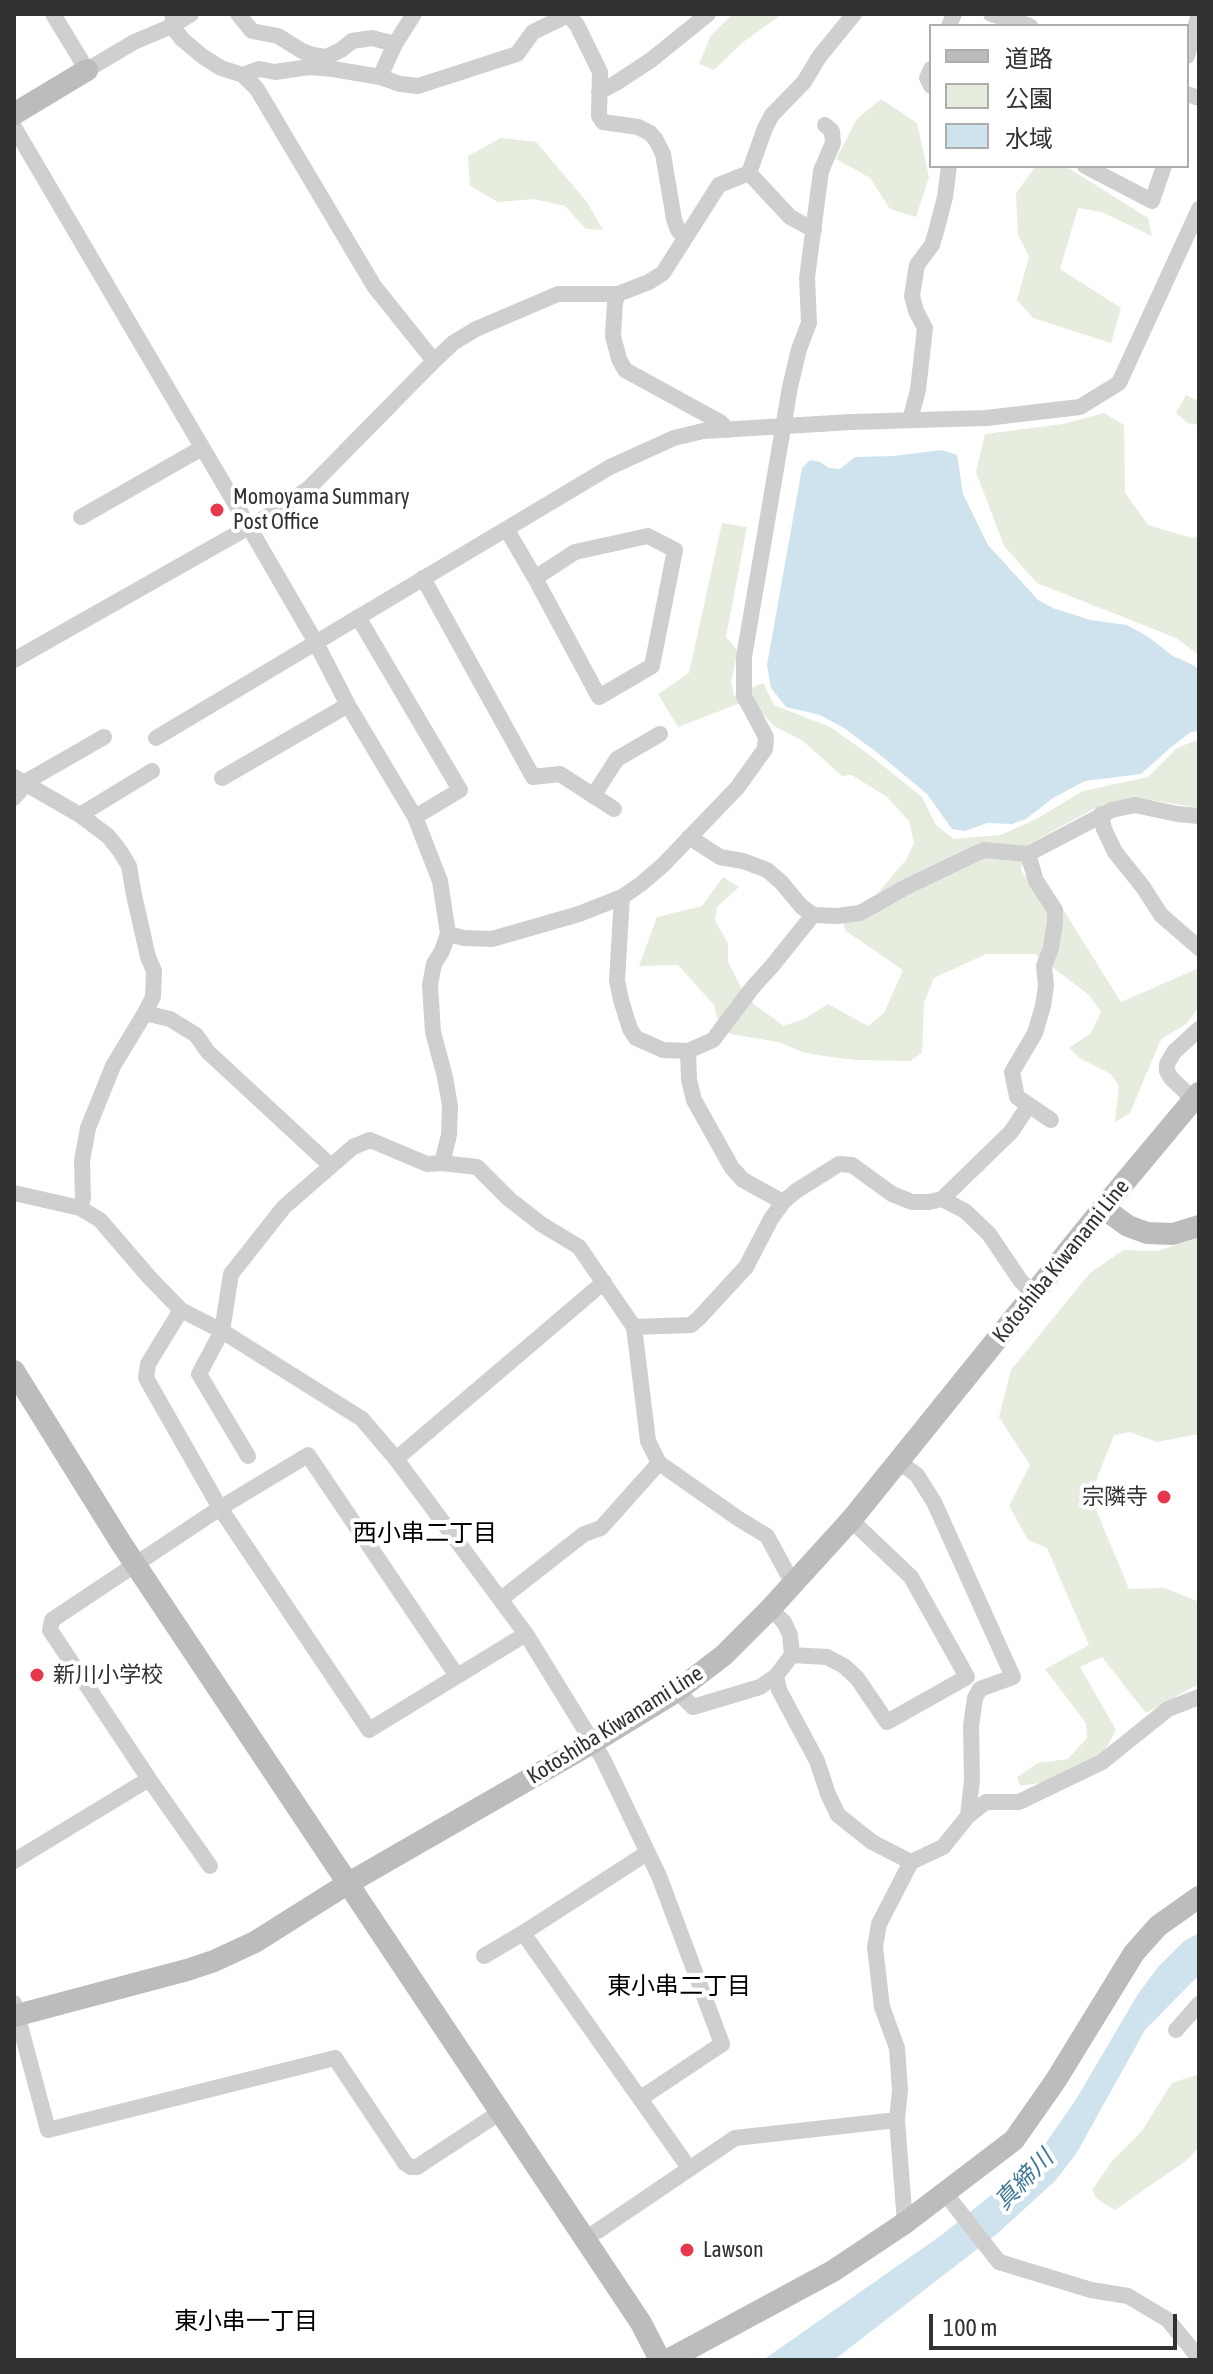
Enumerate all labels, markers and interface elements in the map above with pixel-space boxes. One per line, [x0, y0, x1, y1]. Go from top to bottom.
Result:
legend [929, 24, 1189, 168]
text: 道路 [1005, 45, 1053, 72]
text: 公園 [1005, 85, 1053, 112]
text: 水域 [1005, 125, 1053, 152]
place label: Momoyama Summary Post Office [233, 484, 410, 536]
marker: Momoyama Summary Post Office [208, 501, 226, 519]
street label: Kotoshiba Kiwanami Line [987, 1174, 1135, 1348]
place label: 宗隣寺 [1082, 1484, 1148, 1510]
marker: 宗隣寺 [1155, 1488, 1173, 1506]
district label: 西小串二丁目 [353, 1519, 497, 1547]
street label: Kotoshiba Kiwanami Line [522, 1660, 708, 1790]
place label: 新川小学校 [53, 1662, 163, 1688]
marker: 新川小学校 [28, 1666, 46, 1684]
district label: 東小串二丁目 [607, 1972, 751, 2000]
water label: 真締川 [989, 2144, 1059, 2216]
place label: Lawson [703, 2237, 764, 2263]
marker: Lawson [678, 2241, 696, 2259]
scale bar [933, 2298, 1181, 2348]
district label: 東小串一丁目 [174, 2307, 318, 2335]
text: 100 m [943, 2314, 997, 2341]

